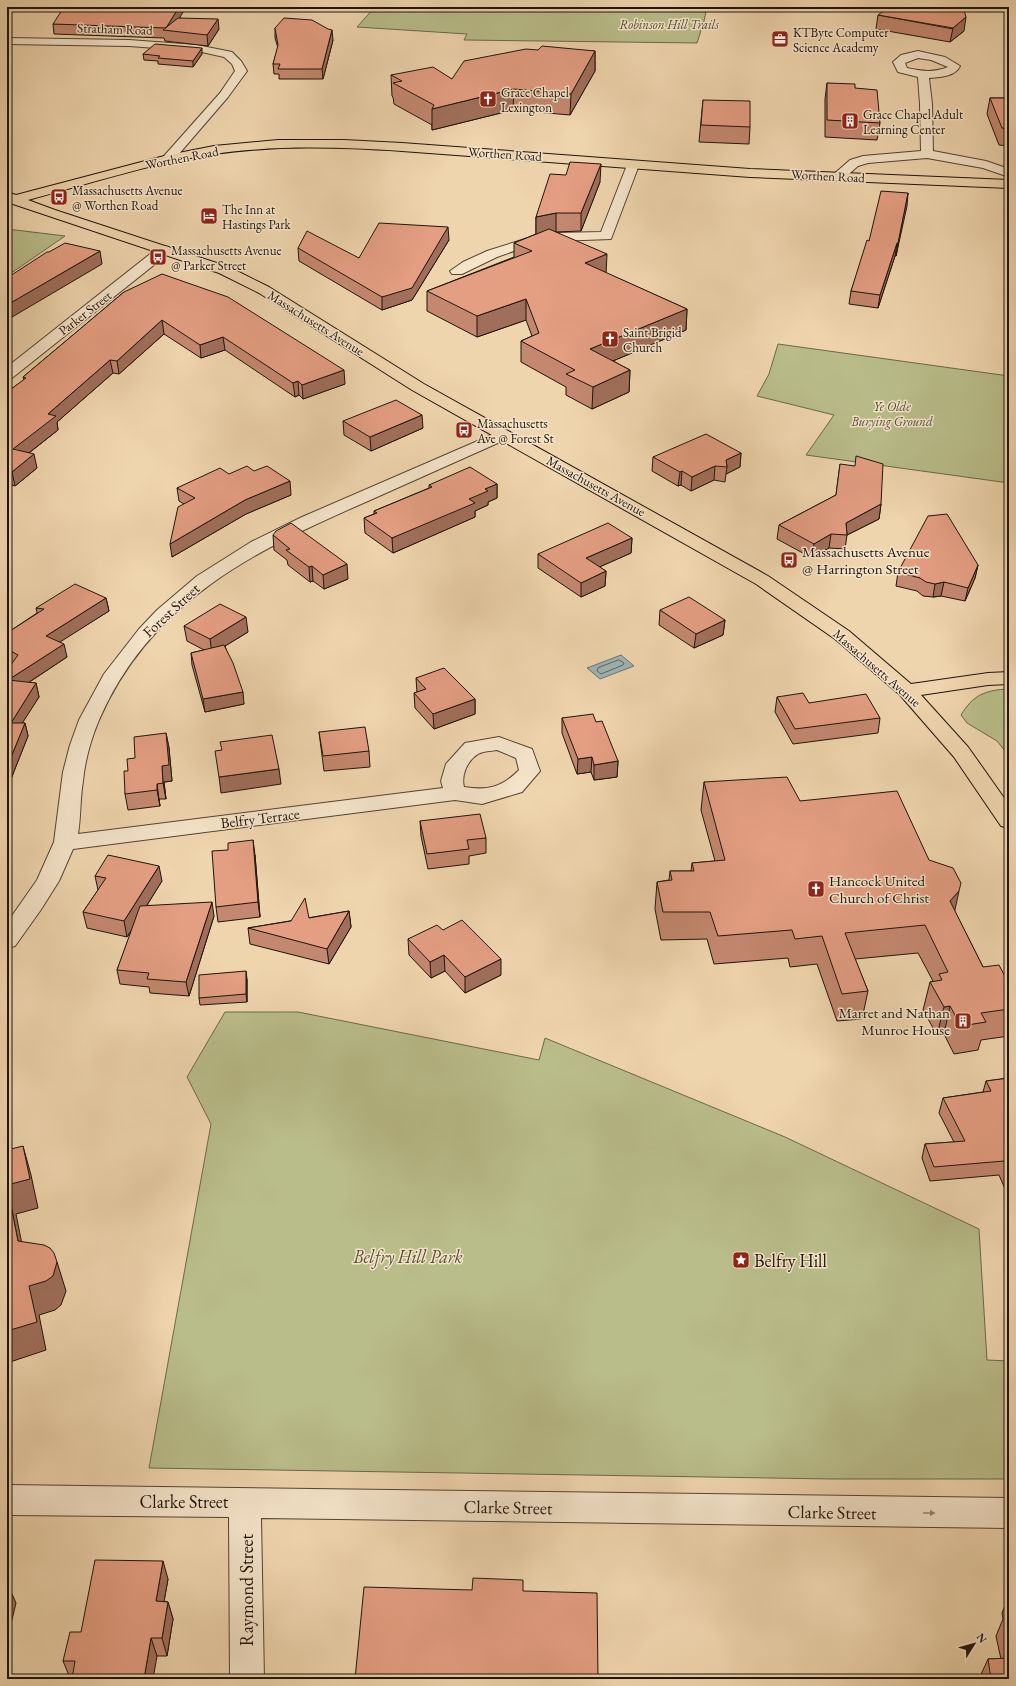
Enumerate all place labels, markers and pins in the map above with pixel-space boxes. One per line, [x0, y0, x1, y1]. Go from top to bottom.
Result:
place label: KTByte Computer Science Academy [793, 24, 889, 56]
office icon: KTByte Computer Science Academy [770, 29, 790, 49]
place label: Grace Chapel Lexington [501, 84, 569, 116]
church icon: Grace Chapel Lexington [478, 89, 498, 109]
place label: Grace Chapel Adult Learning Center [863, 106, 963, 138]
building icon: Grace Chapel Adult Learning Center [840, 111, 860, 131]
place label: Massachusetts Avenue @ Worthen Road [72, 182, 183, 214]
bus stop icon: Massachusetts Avenue @ Worthen Road [49, 187, 69, 207]
place label: The Inn at Hastings Park [222, 201, 292, 233]
hotel icon: The Inn at Hastings Park [199, 206, 219, 226]
place label: Massachusetts Avenue @ Parker Street [171, 242, 282, 274]
bus stop icon: Massachusetts Avenue @ Parker Street [148, 247, 168, 267]
place label: Saint Brigid Church [623, 324, 682, 356]
church icon: Saint Brigid Church [600, 329, 620, 349]
place label: Massachusetts Ave @ Forest St [476, 415, 554, 447]
bus stop icon: Massachusetts Ave @ Forest St [454, 420, 474, 440]
place label: Massachusetts Avenue @ Harrington Street [802, 542, 930, 578]
bus stop icon: Massachusetts Avenue @ Harrington Street [779, 550, 799, 570]
place label: Hancock United Church of Christ [829, 871, 929, 907]
church icon: Hancock United Church of Christ [806, 879, 826, 899]
place label: Marret and Nathan Munroe House [839, 1003, 950, 1039]
building icon: Marret and Nathan Munroe House [953, 1011, 973, 1031]
place label: Belfry Hill [754, 1249, 827, 1272]
place icon: Belfry Hill [731, 1250, 751, 1270]

